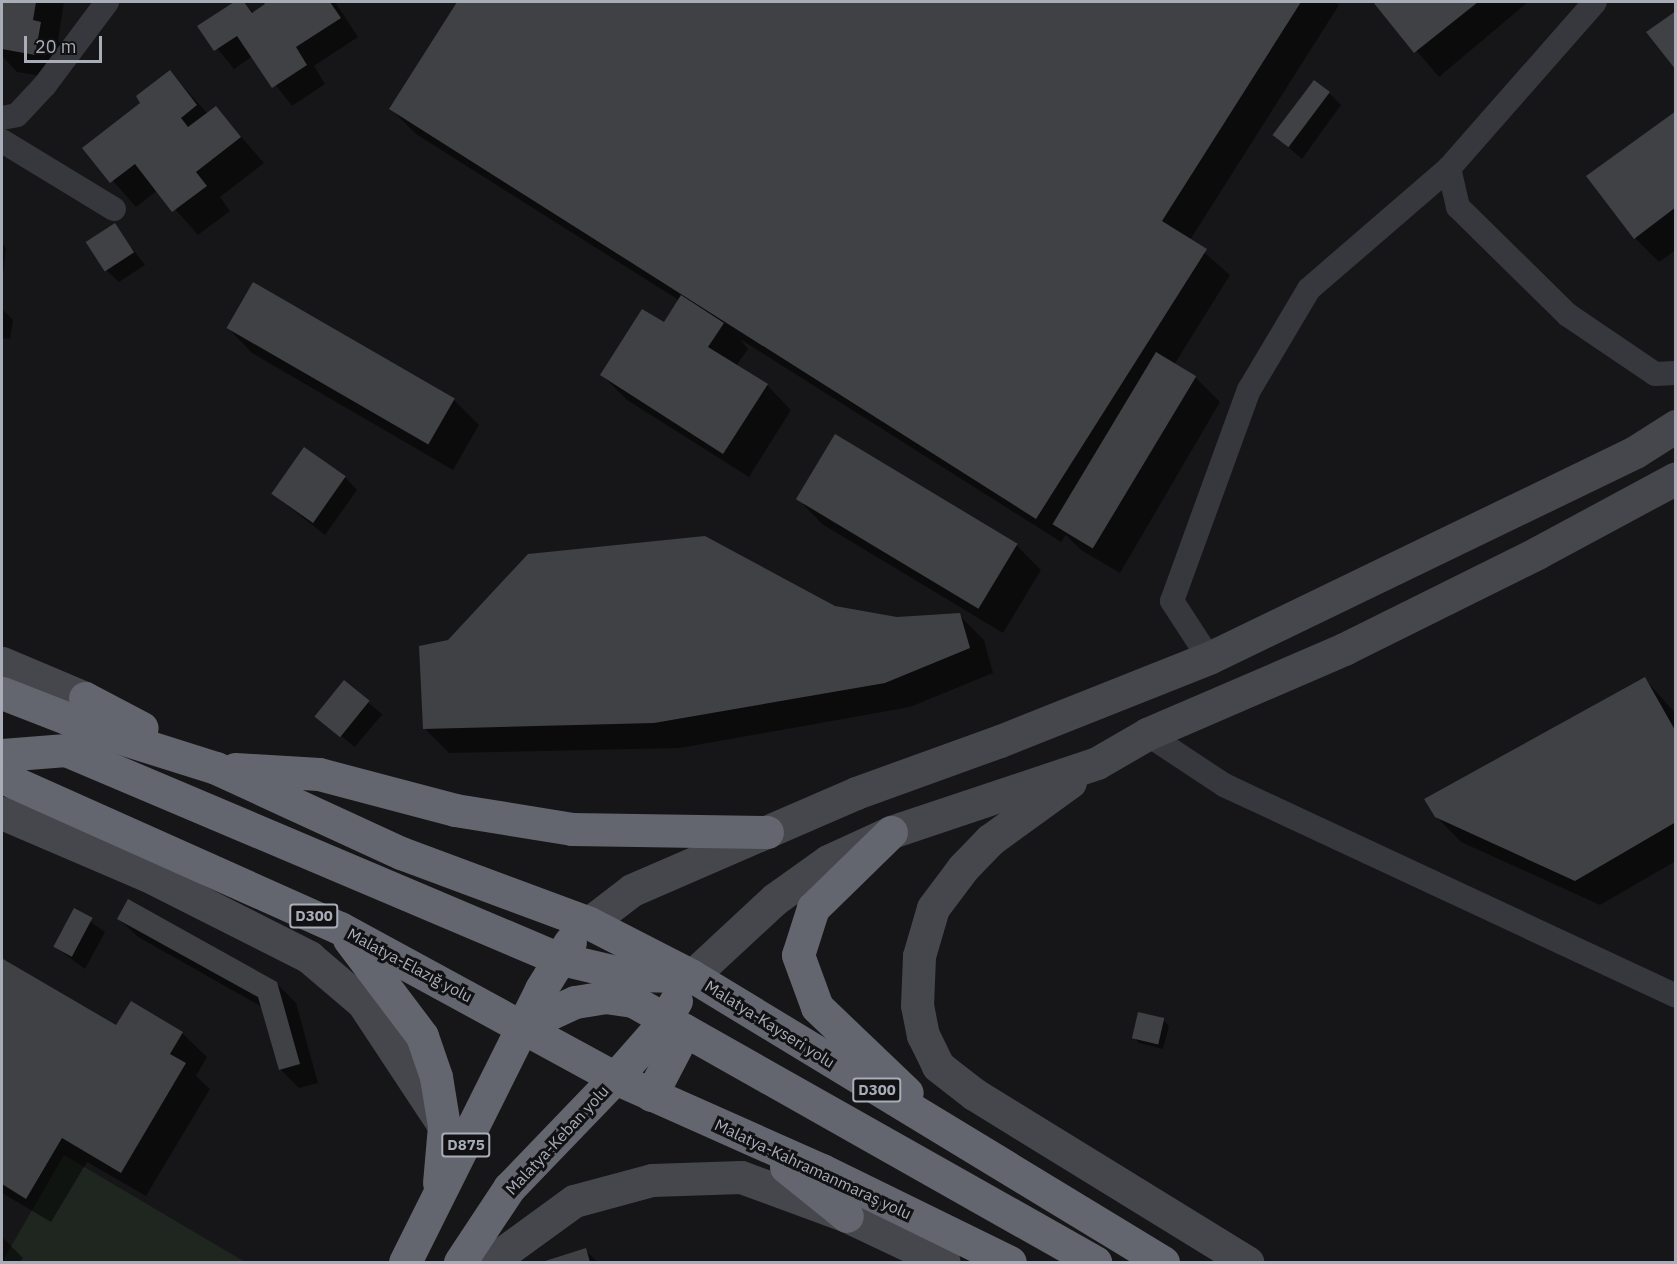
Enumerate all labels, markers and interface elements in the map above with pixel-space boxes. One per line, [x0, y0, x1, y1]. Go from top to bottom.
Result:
scale bar [27, 24, 105, 62]
text: 20 m [35, 35, 77, 58]
road number: D300 [288, 904, 340, 928]
street label: Malatya-Elazığ yolu [344, 924, 476, 1006]
street label: Malatya-Kayseri yolu [702, 976, 838, 1072]
road number: D300 [852, 1078, 902, 1102]
street label: Malatya-Keban yolu [501, 1081, 613, 1199]
street label: Malatya-Kahramanmaraş yolu [712, 1115, 914, 1223]
road number: D875 [440, 1133, 492, 1157]

